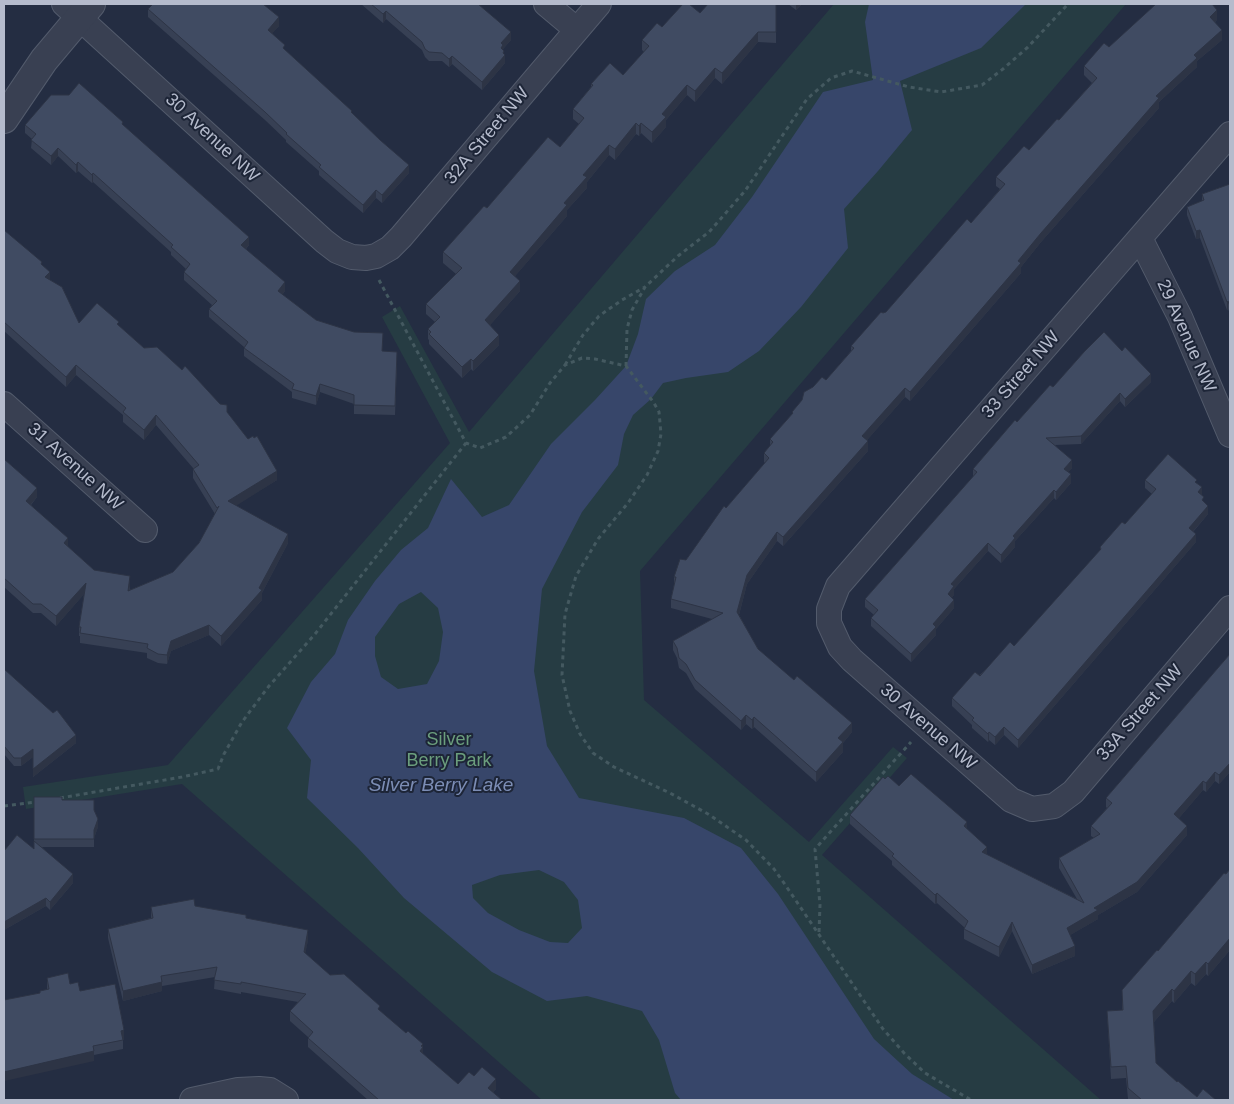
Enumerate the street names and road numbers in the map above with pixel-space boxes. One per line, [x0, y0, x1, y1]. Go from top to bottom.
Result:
street label: 32A Street NW [440, 83, 534, 189]
street label: 30 Avenue NW [160, 89, 264, 187]
street label: 29 Avenue NW [1152, 276, 1220, 396]
street label: 33 Street NW [977, 327, 1065, 423]
street label: 31 Avenue NW [23, 419, 127, 515]
street label: 33A Street NW [1092, 661, 1188, 765]
street label: 30 Avenue NW [875, 679, 981, 775]

